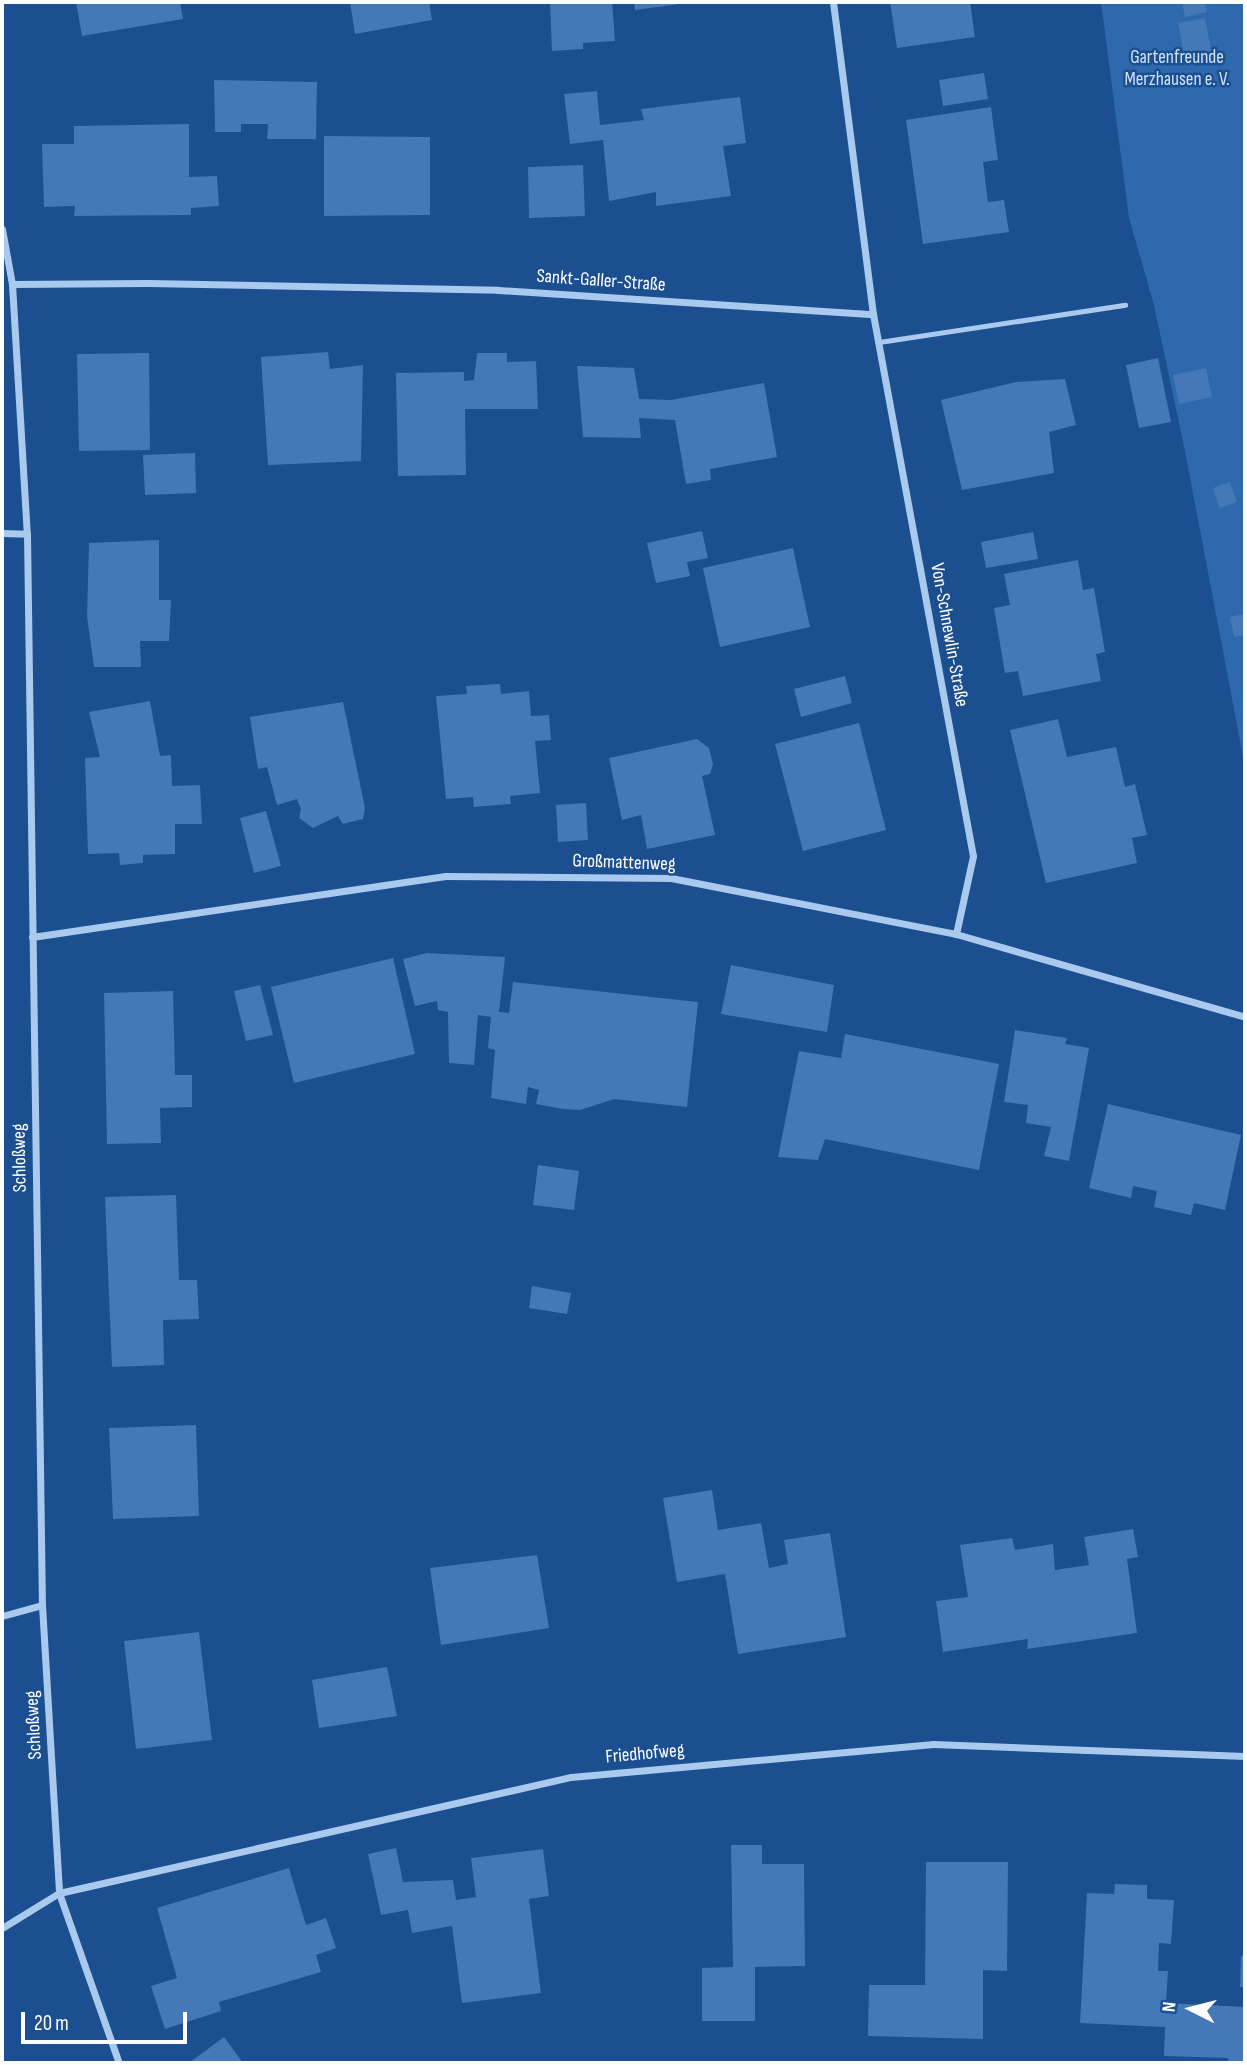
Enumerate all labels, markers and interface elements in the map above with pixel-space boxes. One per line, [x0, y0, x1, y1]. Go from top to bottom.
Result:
park label: Gartenfreunde Merzhausen e. V. [1124, 47, 1230, 91]
street label: Sankt-Galler-Straße [536, 265, 666, 297]
street label: Von-Schnewlin-Straße [925, 561, 973, 709]
street label: Großmattenweg [572, 850, 676, 876]
street label: Schloßweg [8, 1123, 32, 1193]
street label: Schloßweg [21, 1690, 47, 1760]
street label: Friedhofweg [605, 1739, 685, 1769]
north arrow [1156, 1974, 1226, 2044]
scale bar [24, 1998, 191, 2042]
text: N [1158, 2001, 1182, 2013]
text: 20 m [34, 2011, 69, 2036]

